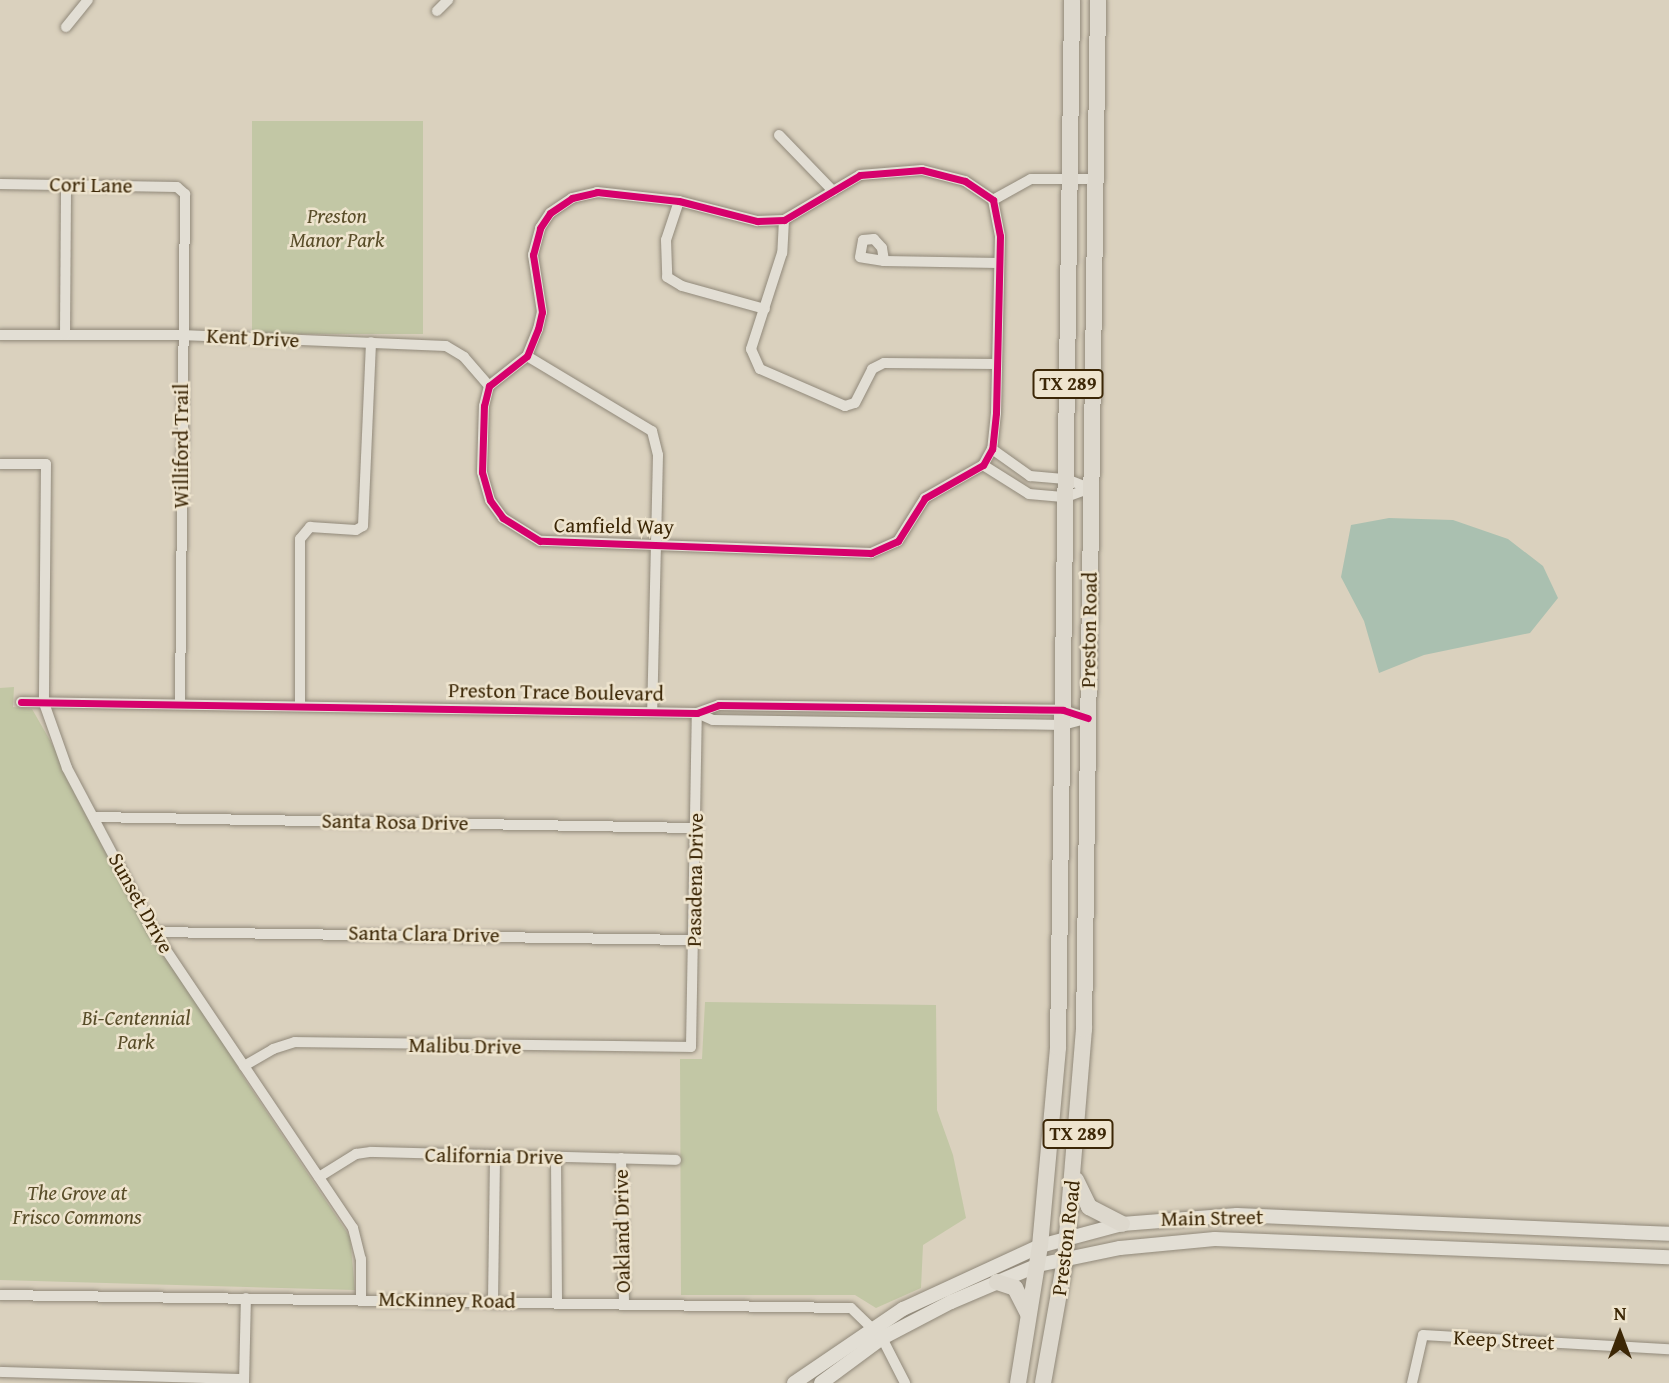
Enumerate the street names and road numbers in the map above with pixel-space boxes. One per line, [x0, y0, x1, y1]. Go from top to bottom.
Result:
street label: Cori Lane [49, 172, 133, 198]
street label: Kent Drive [206, 323, 300, 353]
road number: TX 289 [1031, 368, 1105, 400]
street label: Williford Trail [168, 383, 194, 509]
street label: Camfield Way [554, 512, 674, 540]
street label: Preston Road [1075, 572, 1103, 688]
street label: Preston Trace Boulevard [448, 678, 664, 706]
street label: Santa Rosa Drive [321, 808, 469, 836]
street label: Pasadena Drive [681, 813, 709, 947]
street label: Sunset Drive [103, 848, 179, 958]
street label: Santa Clara Drive [348, 920, 500, 948]
street label: Malibu Drive [408, 1032, 522, 1060]
road number: TX 289 [1041, 1118, 1115, 1150]
street label: California Drive [424, 1142, 564, 1170]
street label: Oakland Drive [608, 1169, 636, 1293]
street label: Preston Road [1046, 1179, 1086, 1297]
street label: Main Street [1160, 1205, 1264, 1231]
street label: McKinney Road [378, 1286, 516, 1314]
street label: Keep Street [1453, 1325, 1555, 1355]

